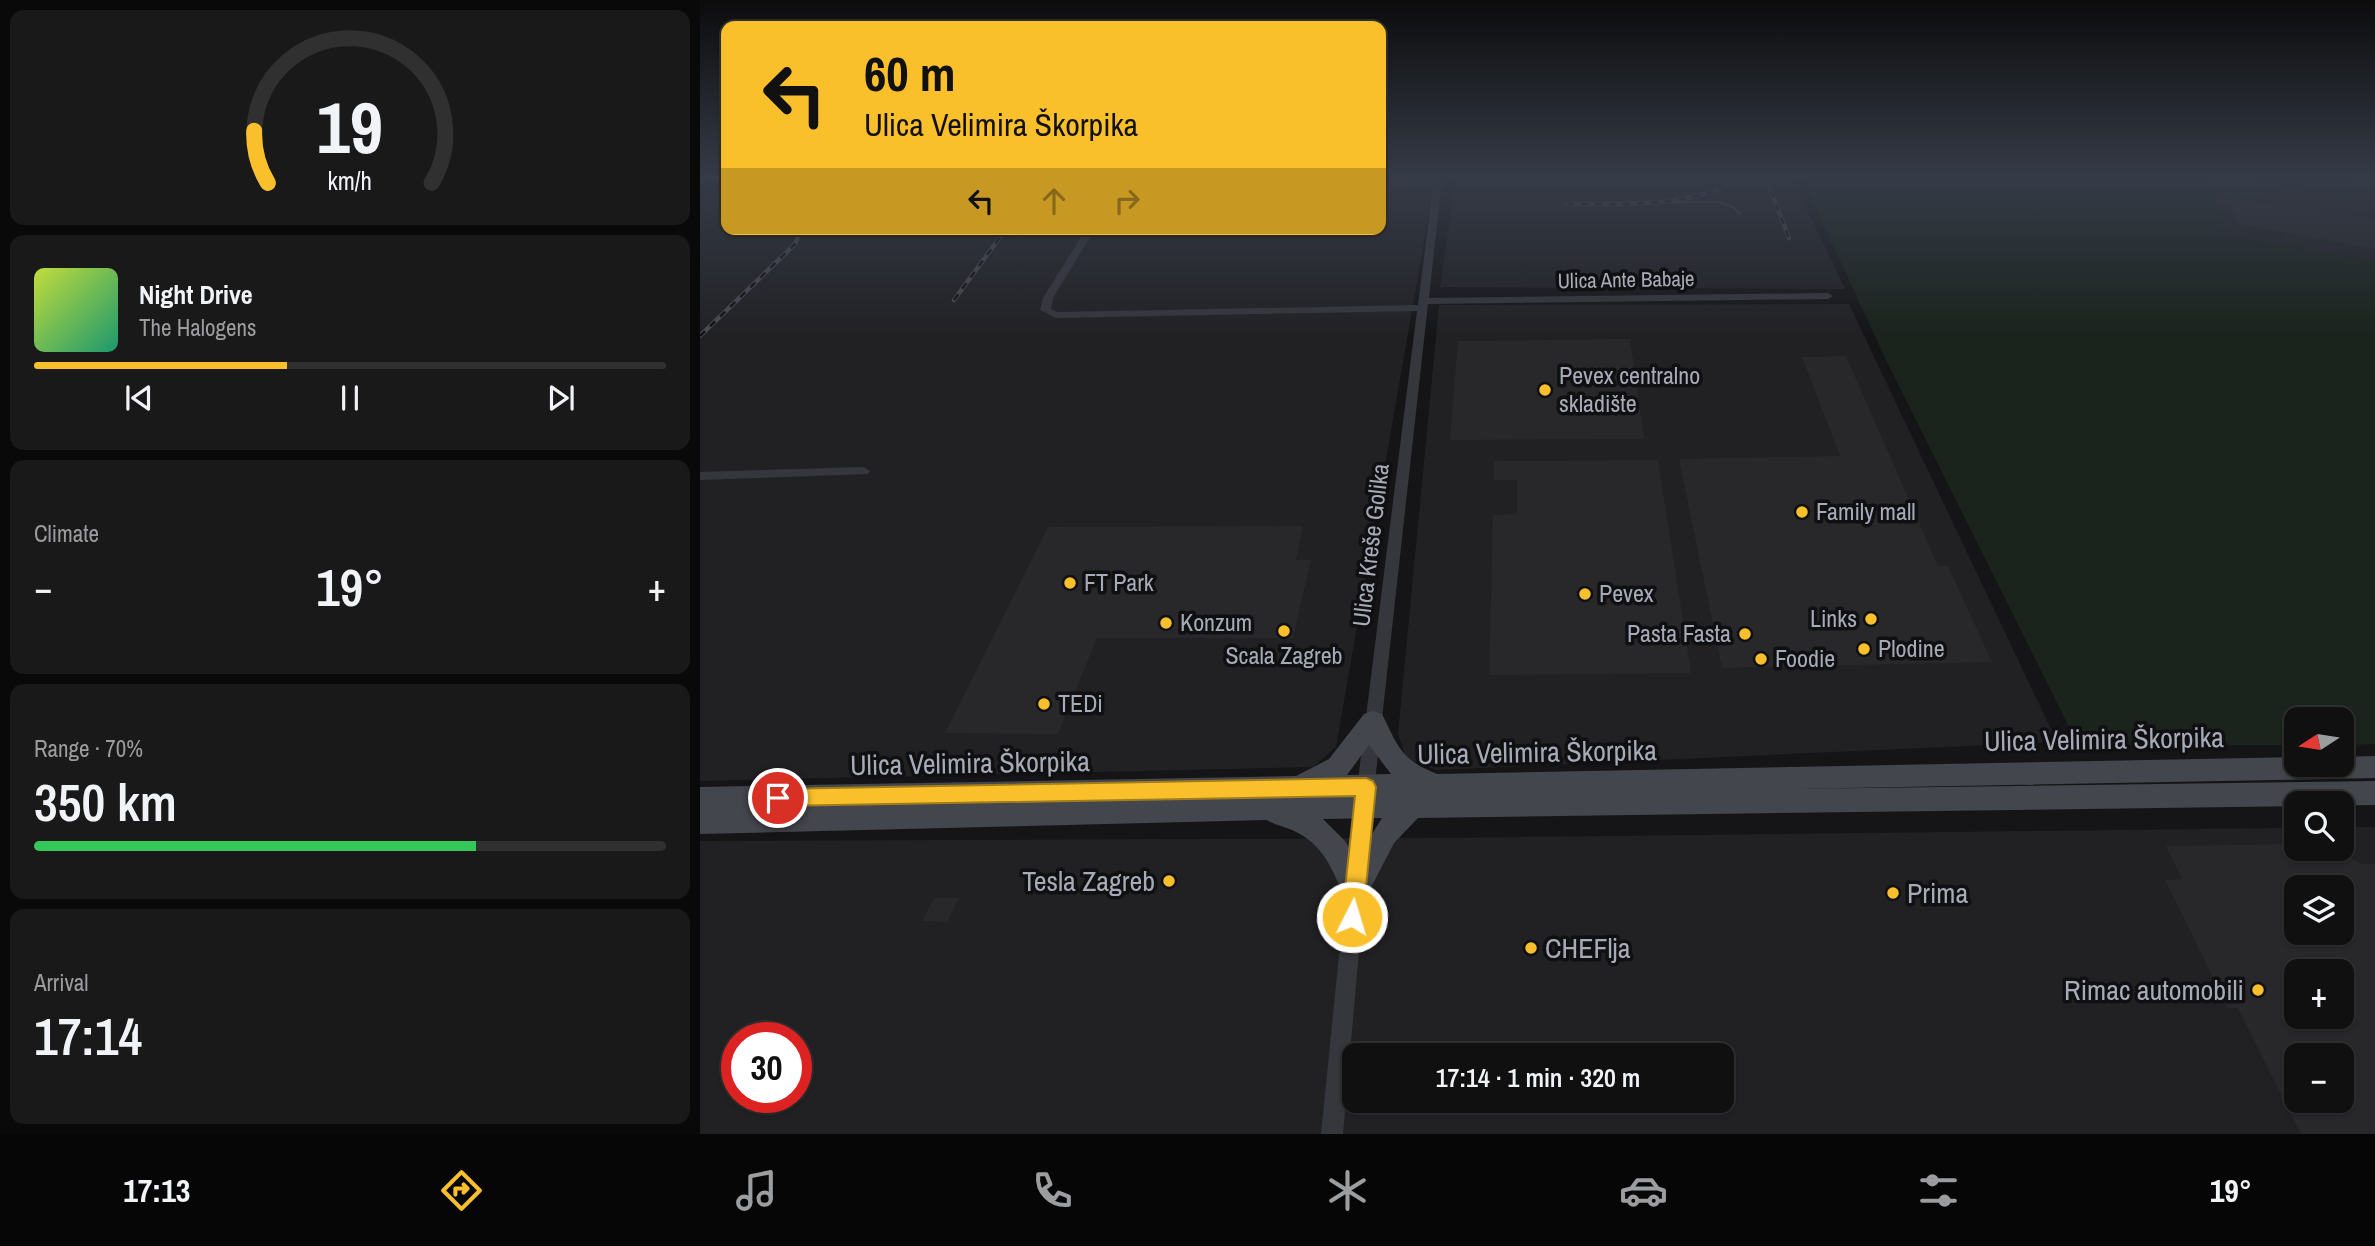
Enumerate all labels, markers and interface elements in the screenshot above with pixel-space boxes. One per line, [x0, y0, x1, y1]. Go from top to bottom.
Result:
text: 60 m [864, 40, 956, 106]
icon: left [749, 49, 840, 140]
text: 19 [317, 79, 383, 177]
text: Ulica Velimira Škorpika [864, 103, 1138, 146]
text: km/h [328, 164, 372, 198]
icon: left [962, 182, 1000, 220]
icon: ahead [1035, 182, 1073, 220]
icon: right [1108, 182, 1146, 220]
street label: Ulica Ante Babaje [1557, 264, 1695, 295]
text: Night Drive [139, 277, 253, 312]
text: The Halogens [139, 312, 256, 343]
place label: Pevex centralno skladište [1559, 359, 1700, 419]
icon: previous [120, 379, 158, 417]
icon: pause [331, 379, 369, 417]
icon: next [542, 379, 580, 417]
marker: Pevex centralno skladište [1537, 382, 1553, 398]
street label: Ulica Kreše Golika [1344, 461, 1396, 628]
place label: Family mall [1816, 495, 1916, 527]
marker: Family mall [1794, 504, 1810, 520]
text: Climate [34, 518, 99, 549]
text: 19° [316, 552, 384, 622]
text: − [34, 562, 52, 613]
text: + [648, 562, 666, 613]
place label: FT Park [1084, 566, 1154, 598]
marker: FT Park [1062, 575, 1078, 591]
place label: Pevex [1599, 577, 1654, 609]
marker: Pevex [1577, 586, 1593, 602]
place label: Links [1810, 602, 1857, 634]
place label: Konzum [1180, 606, 1252, 638]
marker: Links [1863, 611, 1879, 627]
marker: Konzum [1158, 615, 1174, 631]
place label: Pasta Fasta [1627, 617, 1731, 649]
marker: Scala Zagreb [1276, 623, 1292, 639]
marker: Pasta Fasta [1737, 626, 1753, 642]
place label: Plodine [1878, 632, 1945, 664]
place label: Scala Zagreb [1225, 639, 1343, 671]
marker: Plodine [1856, 641, 1872, 657]
place label: Foodie [1775, 642, 1835, 674]
marker: Foodie [1753, 651, 1769, 667]
place label: TEDi [1058, 687, 1103, 719]
marker: TEDi [1036, 696, 1052, 712]
north arrow [2284, 707, 2354, 777]
map controls [2284, 707, 2354, 1113]
street label: Ulica Velimira Škorpika [1984, 718, 2224, 760]
street label: Ulica Velimira Škorpika [1417, 731, 1657, 773]
text: Range · 70% [34, 733, 143, 764]
street label: Ulica Velimira Škorpika [850, 742, 1090, 784]
text: 350 km [34, 767, 177, 837]
pin [748, 768, 808, 828]
icon: arrive [759, 779, 797, 817]
button: search [2284, 791, 2354, 861]
place label: Tesla Zagreb [1022, 862, 1155, 900]
marker: Tesla Zagreb [1161, 873, 1177, 889]
place label: Prima [1907, 874, 1968, 912]
button: layers [2284, 875, 2354, 945]
position arrow [1315, 880, 1389, 954]
marker: Prima [1885, 885, 1901, 901]
place label: CHEFlja [1545, 929, 1631, 967]
marker: CHEFlja [1523, 940, 1539, 956]
button: + [2284, 959, 2354, 1029]
text: Arrival [34, 967, 89, 998]
place label: Rimac automobili [2064, 971, 2244, 1009]
marker: Rimac automobili [2250, 982, 2266, 998]
text: 17:14 [34, 1001, 142, 1071]
speed limit sign: 30 [721, 1022, 812, 1113]
button: − [2284, 1043, 2354, 1113]
text: 17:14 · 1 min · 320 m [1436, 1060, 1640, 1095]
icon: directions [437, 1166, 486, 1215]
icon: music [732, 1166, 781, 1215]
icon: phone [1028, 1166, 1077, 1215]
icon: climate [1323, 1166, 1372, 1215]
icon: car [1619, 1166, 1668, 1215]
icon: filters [1914, 1166, 1963, 1215]
text: 17:13 [123, 1169, 190, 1212]
text: 19° [2210, 1169, 2252, 1212]

